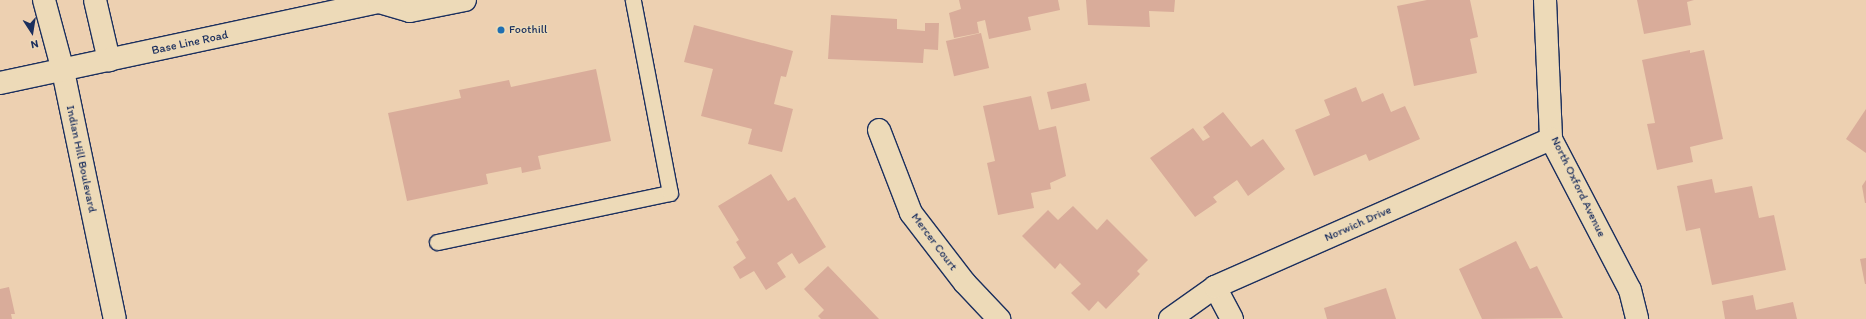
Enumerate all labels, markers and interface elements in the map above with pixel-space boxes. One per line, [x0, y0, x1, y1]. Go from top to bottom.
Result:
north arrow [12, 12, 52, 52]
place label: Foothill [509, 23, 547, 37]
marker: Foothill [496, 25, 506, 35]
street label: Base Line Road [150, 28, 230, 58]
text: N [30, 37, 40, 51]
street label: Indian Hill Boulevard [63, 104, 99, 214]
street label: North Oxford Avenue [1548, 135, 1608, 239]
street label: Norwich Drive [1322, 203, 1394, 245]
street label: Mercer Court [908, 210, 960, 274]

